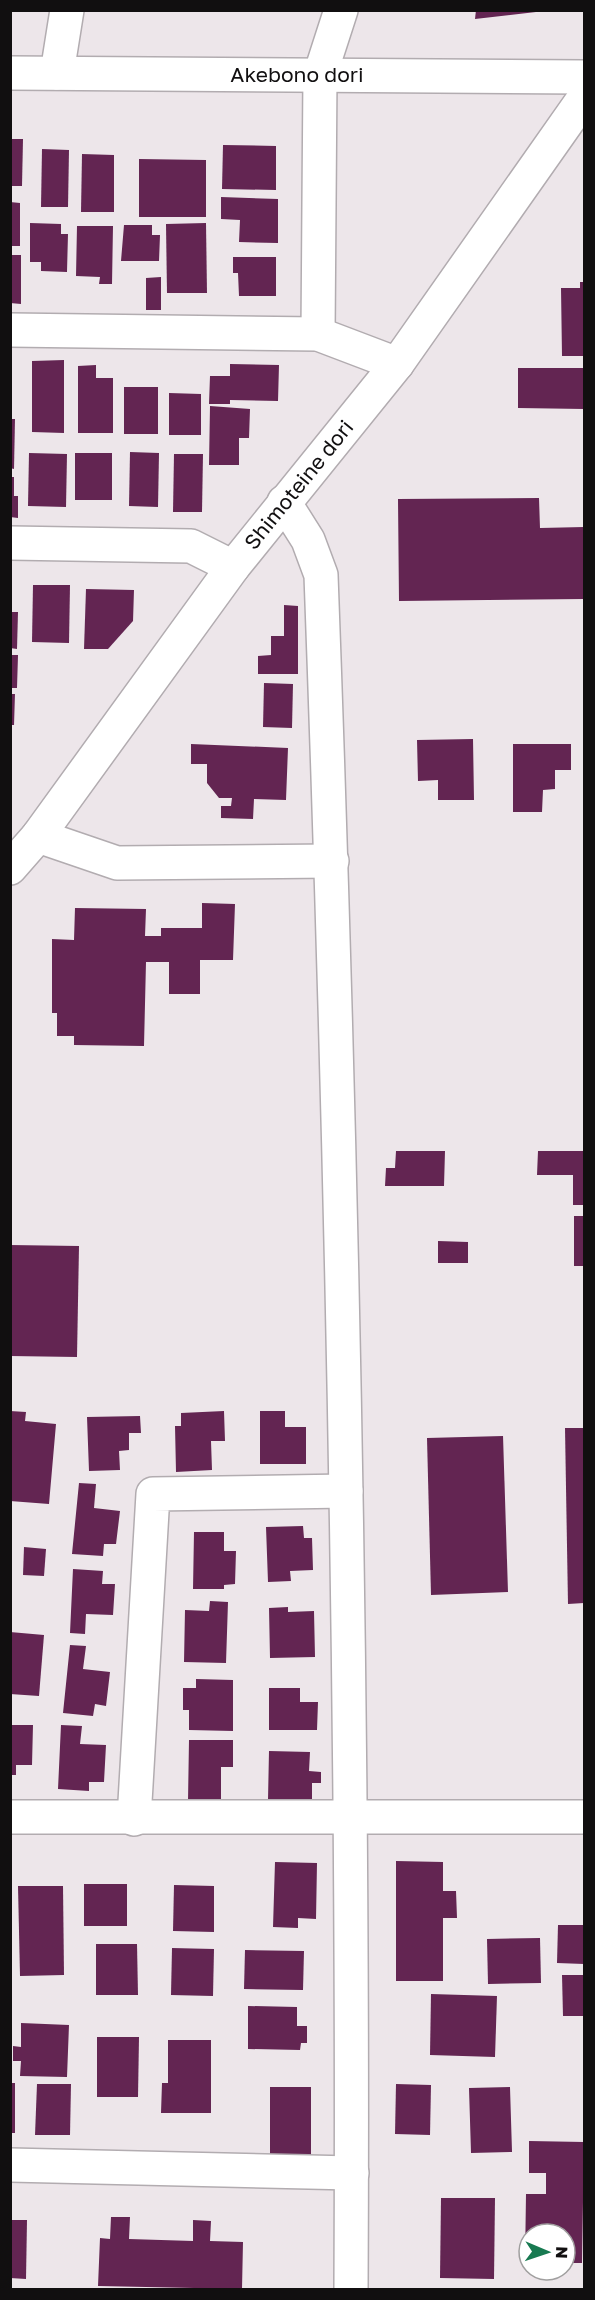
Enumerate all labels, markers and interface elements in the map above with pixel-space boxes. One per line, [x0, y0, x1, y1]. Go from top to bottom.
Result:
street label: Akebono dori [230, 61, 364, 87]
street label: Shimoteine dori [238, 414, 358, 554]
north arrow [517, 2222, 577, 2282]
text: N [552, 2246, 572, 2259]

